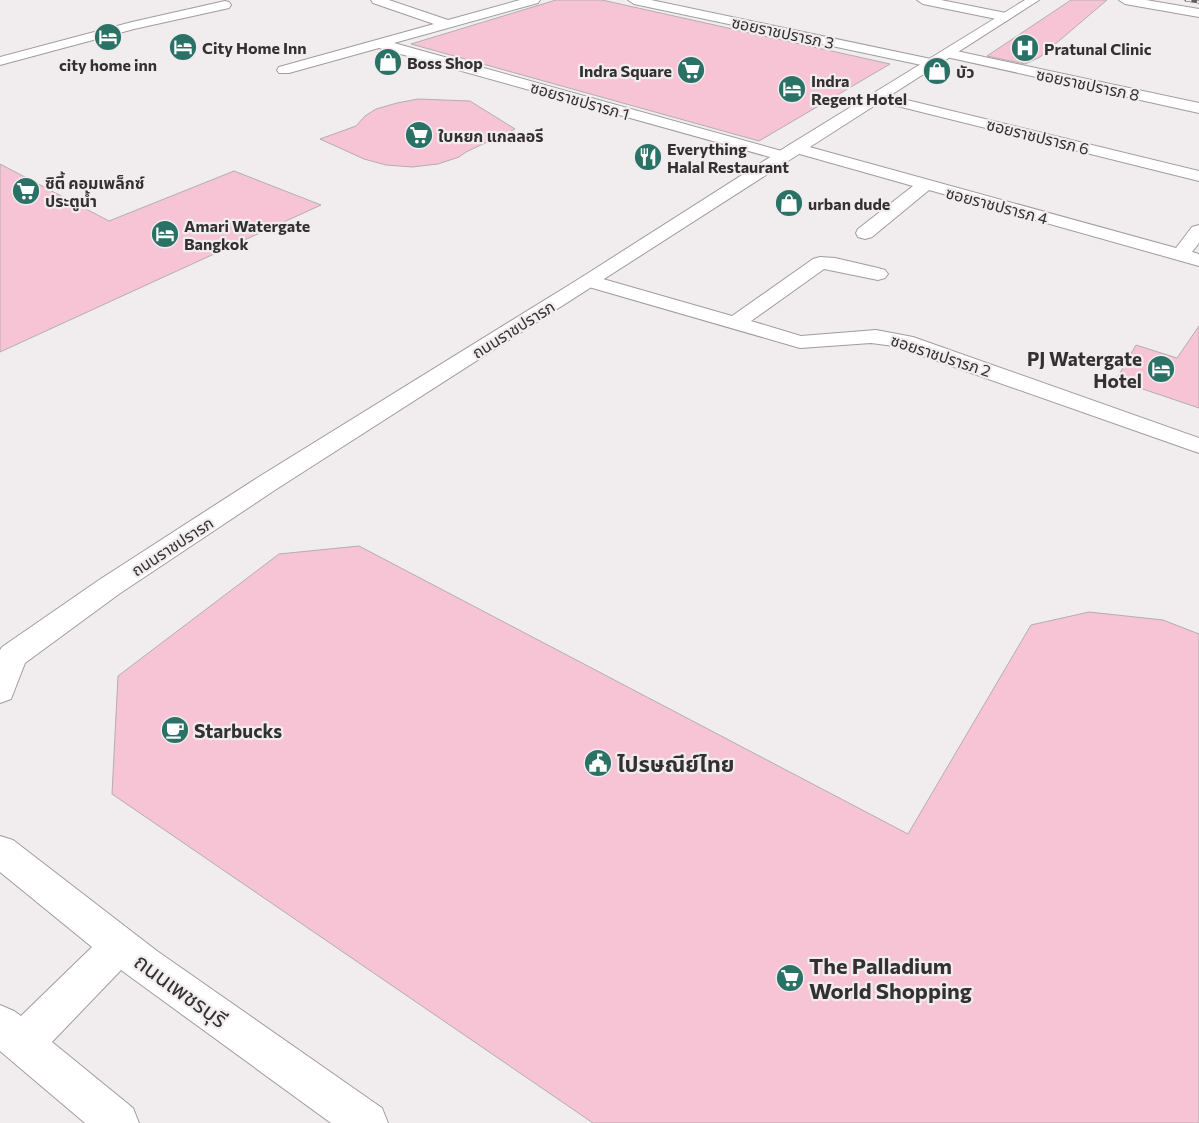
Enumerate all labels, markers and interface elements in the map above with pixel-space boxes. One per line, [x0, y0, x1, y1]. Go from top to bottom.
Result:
street label: ซอยราชปรารภ 3 [730, 12, 836, 52]
hotel icon: city home inn [93, 22, 123, 52]
hotel icon: City Home Inn [168, 32, 198, 62]
hospital icon: Pratunal Clinic [1010, 33, 1040, 63]
place label: City Home Inn [202, 38, 307, 57]
place label: Pratunal Clinic [1044, 39, 1152, 58]
shop icon: Boss Shop [373, 47, 403, 77]
place label: Boss Shop [407, 53, 483, 72]
place label: city home inn [59, 55, 157, 74]
supermarket icon: Indra Square [676, 55, 706, 85]
shop icon: บัว [922, 56, 952, 86]
place label: Indra Square [579, 61, 672, 80]
place label: บัว [956, 62, 974, 81]
street label: ซอยราชปรารภ 8 [1035, 64, 1141, 104]
place label: Indra Regent Hotel [811, 71, 907, 108]
hotel icon: Indra Regent Hotel [777, 74, 807, 104]
street label: ซอยราชปรารภ 1 [528, 77, 632, 123]
street label: ซอยราชปรารภ 6 [985, 114, 1091, 158]
supermarket icon: ใบหยก แกลลอรี [404, 120, 434, 150]
place label: ใบหยก แกลลอรี [438, 126, 544, 145]
place label: Everything Halal Restaurant [667, 139, 789, 176]
restaurant icon: Everything Halal Restaurant [633, 142, 663, 172]
place label: ซิตี้ คอมเพล็กซ์ ประตูน้ำ [45, 171, 145, 212]
supermarket icon: ซิตี้ คอมเพล็กซ์ ประตูน้ำ [11, 176, 41, 206]
street label: ซอยราชปรารภ 4 [944, 182, 1050, 228]
shop icon: urban dude [774, 188, 804, 218]
place label: urban dude [808, 194, 890, 213]
place label: Amari Watergate Bangkok [184, 216, 310, 253]
hotel icon: Amari Watergate Bangkok [150, 219, 180, 249]
street label: ถนนราชปรารภ [468, 296, 558, 362]
street label: ซอยราชปรารภ 2 [889, 330, 994, 380]
place label: PJ Watergate Hotel [1027, 347, 1142, 392]
hotel icon: PJ Watergate Hotel [1146, 354, 1176, 384]
street label: ถนนราชปรารภ [127, 512, 217, 580]
cafe icon: Starbucks [160, 715, 190, 745]
place label: Starbucks [194, 719, 282, 742]
public building icon: ไปรษณีย์ไทย [583, 748, 613, 778]
place label: ไปรษณีย์ไทย [617, 750, 734, 777]
street label: ถนนเพชรบุรี [129, 947, 233, 1034]
place label: The Palladium World Shopping [809, 952, 972, 1004]
supermarket icon: The Palladium World Shopping [775, 963, 805, 993]

